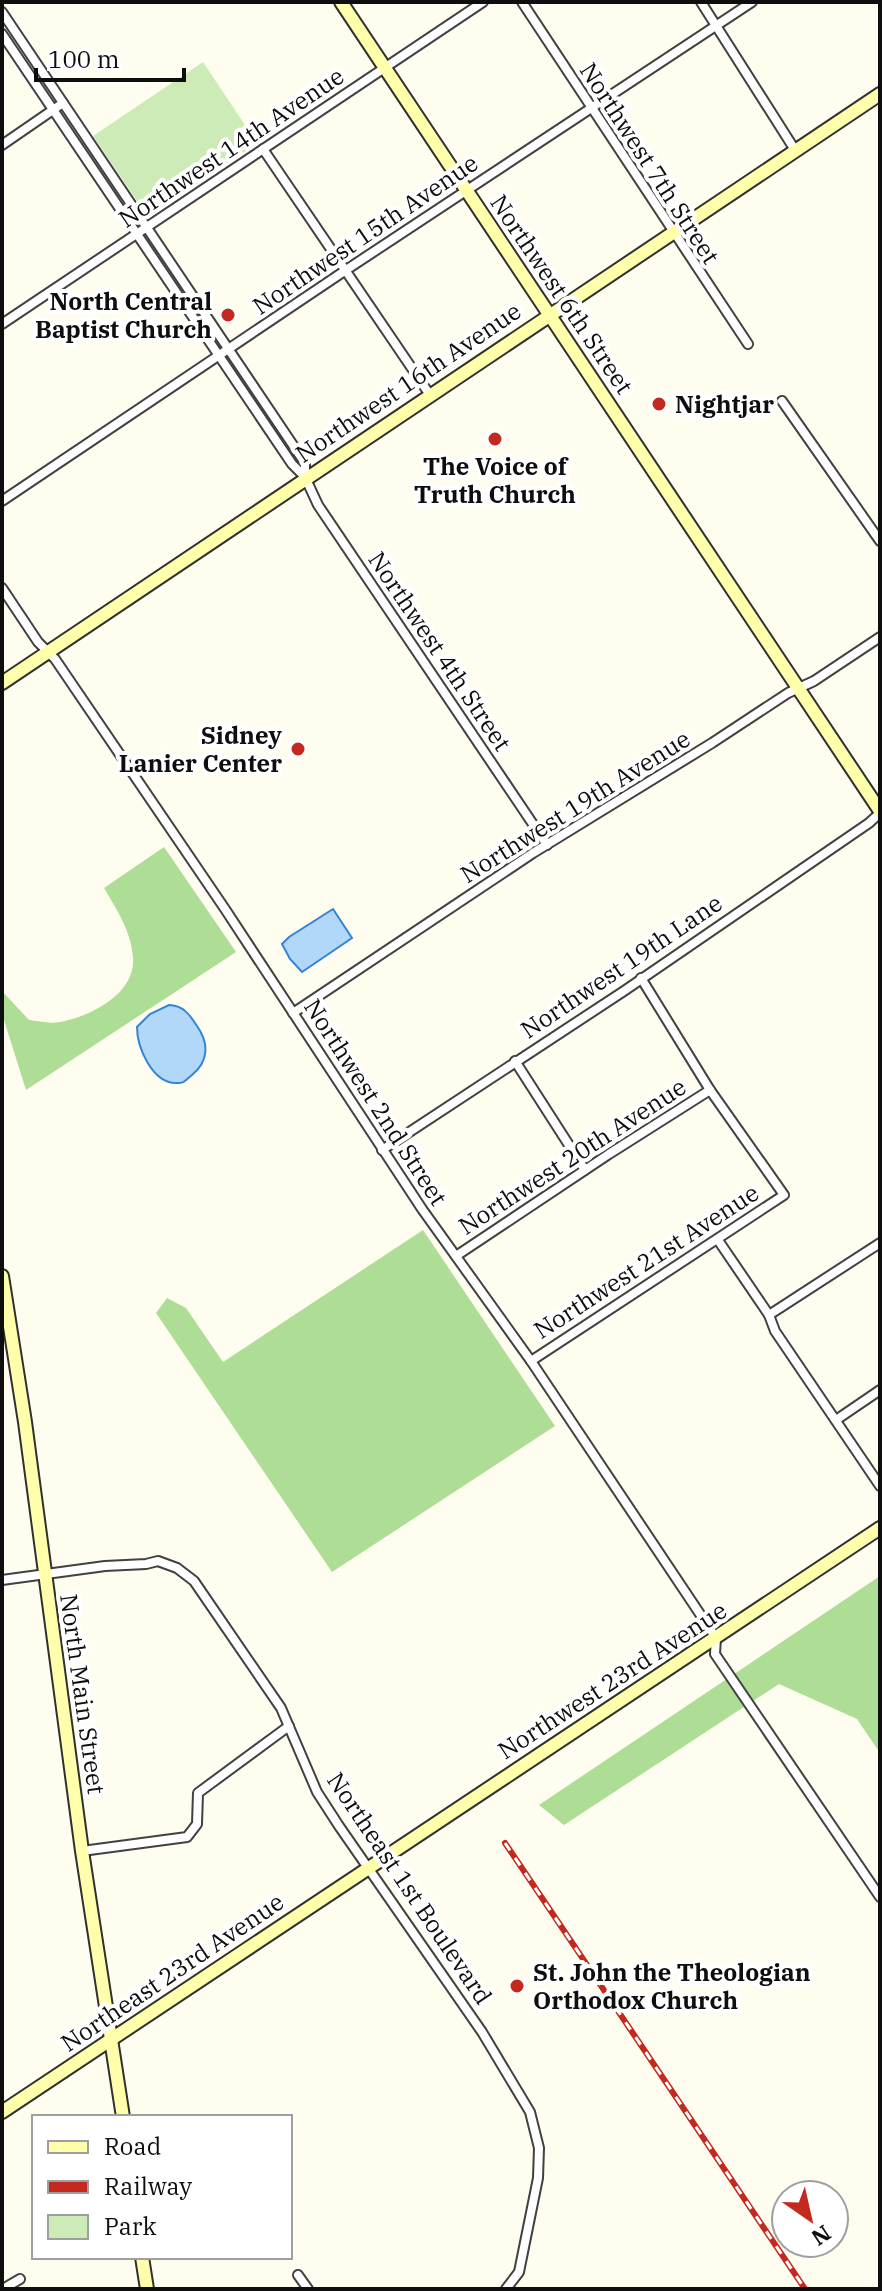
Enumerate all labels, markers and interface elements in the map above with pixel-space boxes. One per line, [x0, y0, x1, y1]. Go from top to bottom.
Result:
scale bar [36, 32, 184, 82]
text: 100 m [48, 43, 120, 75]
street label: Northwest 7th Street [573, 56, 727, 270]
street label: Northwest 14th Avenue [112, 60, 350, 234]
street label: Northwest 15th Avenue [246, 147, 484, 321]
street label: Northwest 6th Street [483, 188, 641, 400]
place label: North Central Baptist Church [35, 285, 212, 345]
street label: Northwest 16th Avenue [289, 295, 527, 469]
marker: North Central Baptist Church [219, 306, 237, 324]
place label: Nightjar [675, 388, 774, 420]
marker: Nightjar [650, 395, 668, 413]
marker: The Voice of Truth Church [486, 430, 504, 448]
place label: The Voice of Truth Church [414, 450, 576, 510]
street label: Northwest 4th Street [361, 545, 519, 757]
place label: Sidney Lanier Center [119, 719, 282, 779]
street label: Northwest 19th Avenue [454, 722, 696, 890]
marker: Sidney Lanier Center [289, 740, 307, 758]
street label: Northwest 19th Lane [514, 887, 728, 1045]
street label: Northwest 2nd Street [297, 992, 455, 1212]
street label: Northwest 20th Avenue [452, 1070, 692, 1242]
street label: Northwest 21st Avenue [527, 1176, 765, 1346]
street label: North Main Street [53, 1592, 113, 1796]
street label: Northwest 23rd Avenue [491, 1594, 733, 1766]
street label: Northeast 1st Boulevard [320, 1766, 500, 2010]
street label: Northeast 23rd Avenue [54, 1885, 290, 2059]
place label: St. John the Theologian Orthodox Church [533, 1956, 811, 2016]
marker: St. John the Theologian Orthodox Church [508, 1977, 526, 1995]
legend [32, 2115, 292, 2259]
text: Road [104, 2130, 161, 2162]
text: Railway [104, 2170, 192, 2202]
north arrow [770, 2179, 850, 2259]
text: Park [104, 2210, 156, 2242]
text: N [806, 2219, 837, 2253]

